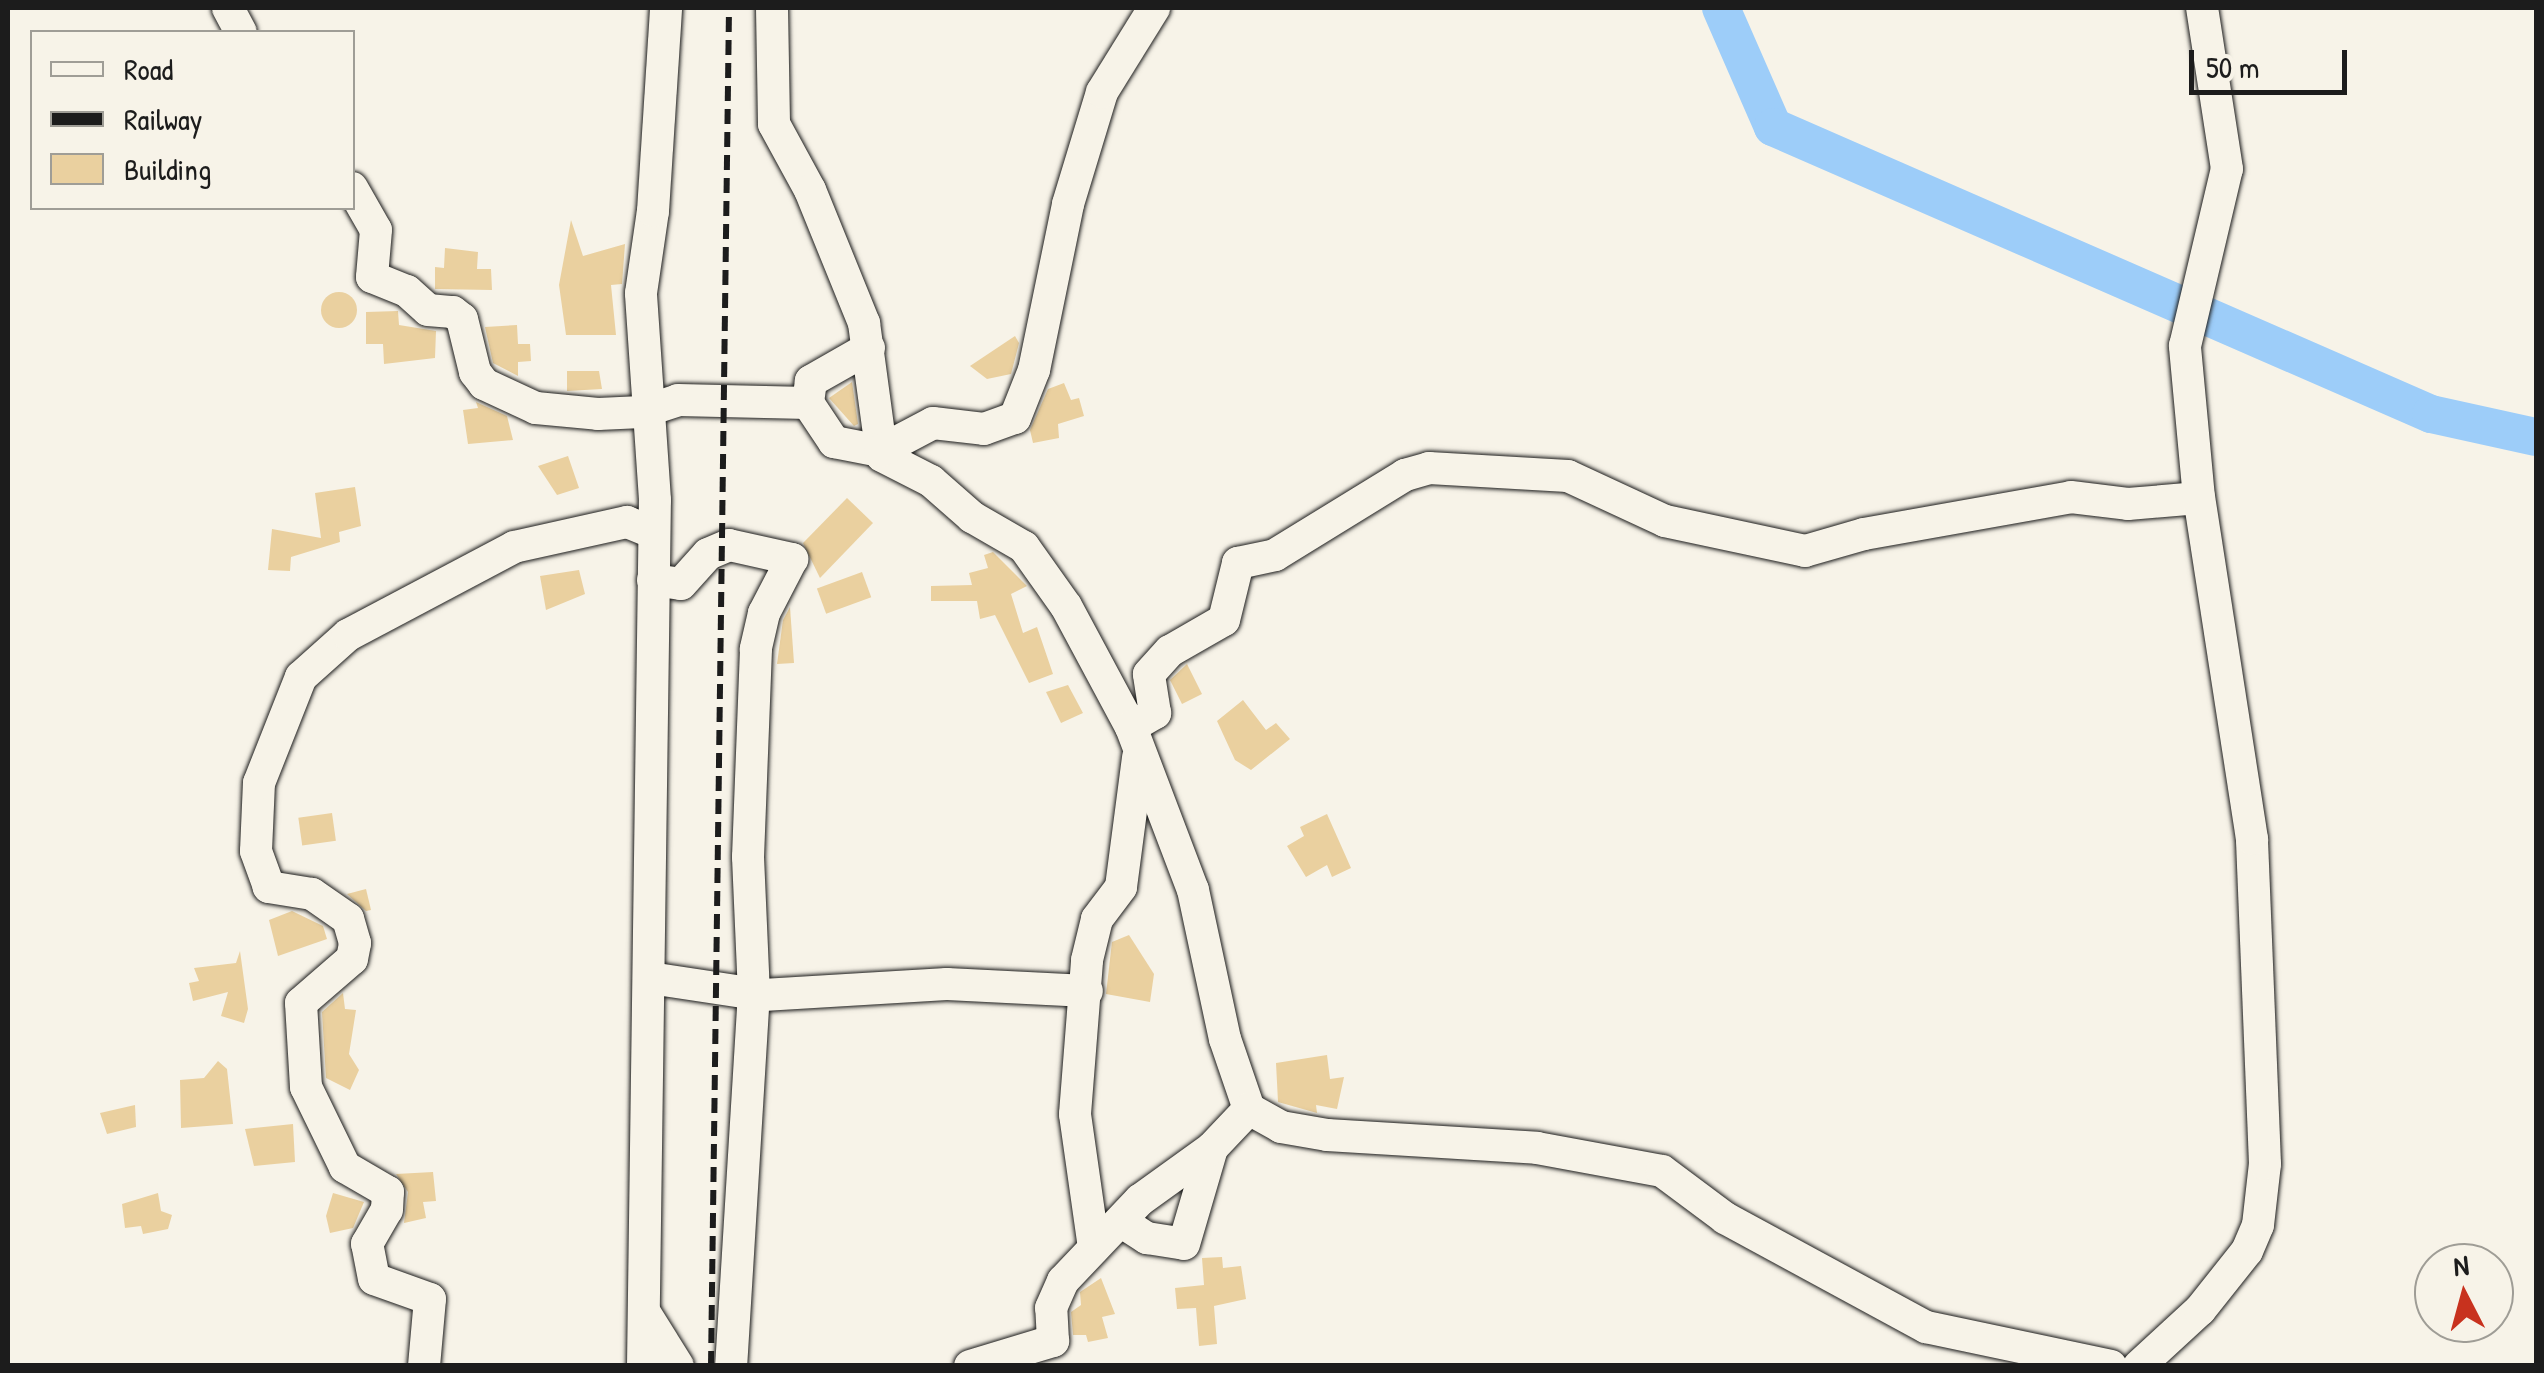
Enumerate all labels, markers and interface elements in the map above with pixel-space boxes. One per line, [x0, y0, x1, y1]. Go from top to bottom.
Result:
legend [30, 30, 355, 210]
scale bar [2194, 30, 2352, 92]
text: 50 m [2206, 47, 2259, 87]
text: Road [124, 49, 173, 89]
text: Railway [124, 99, 202, 139]
text: Building [124, 149, 211, 189]
north arrow [2414, 1243, 2514, 1343]
text: N [2452, 1245, 2470, 1285]

